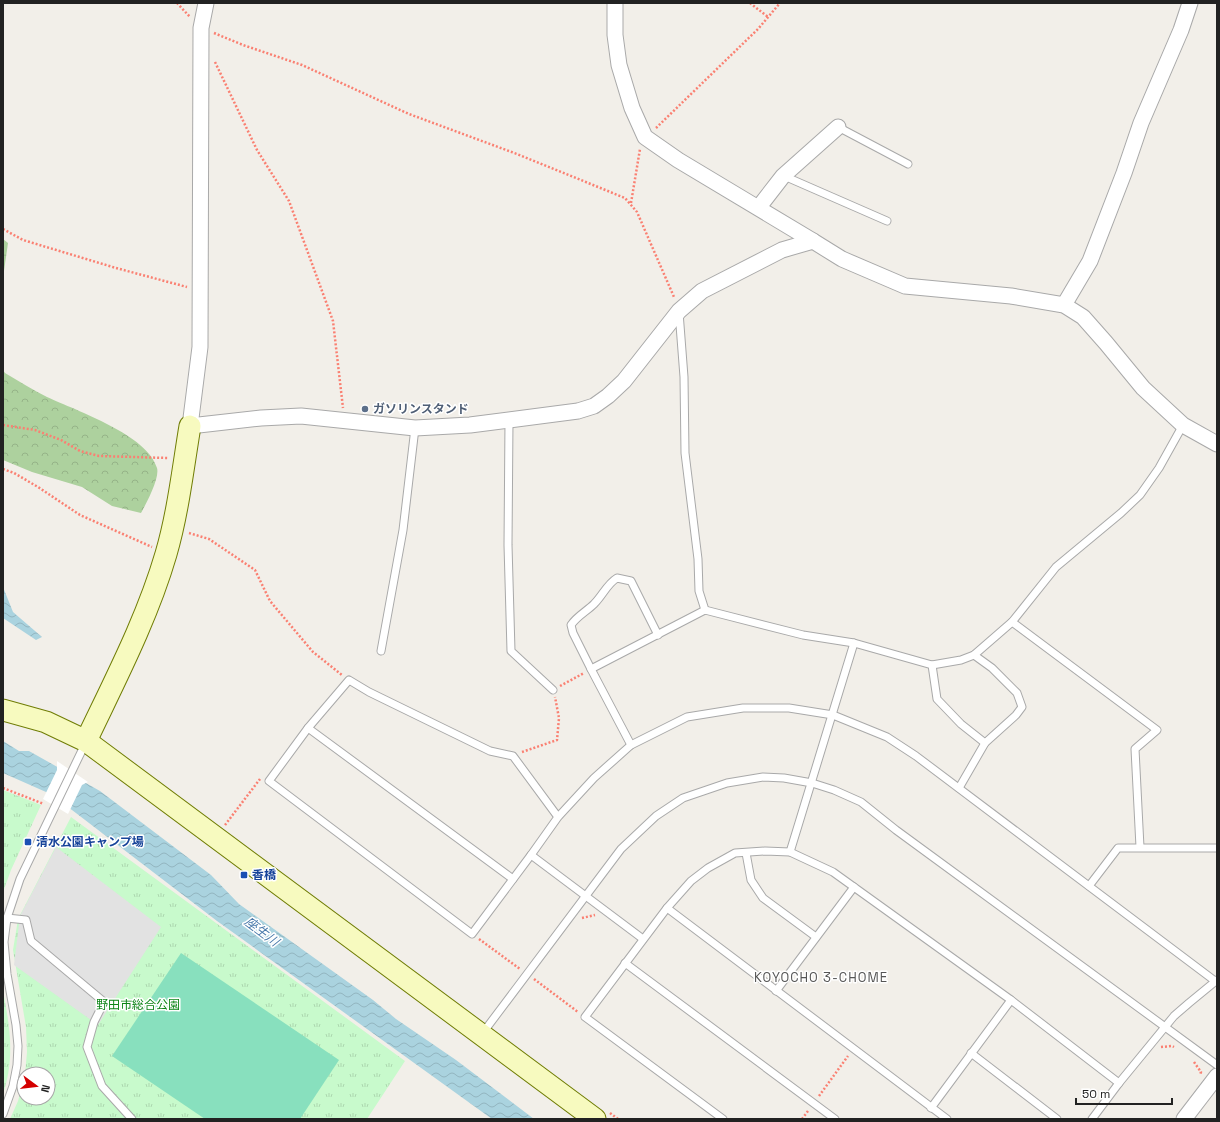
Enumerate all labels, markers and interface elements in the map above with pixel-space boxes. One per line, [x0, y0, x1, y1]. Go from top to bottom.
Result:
place label: ガソリンスタンド [373, 401, 469, 417]
marker: ガソリンスタンド [360, 404, 370, 414]
place label: 清水公園キャンプ場 [36, 834, 144, 850]
marker: 清水公園キャンプ場 [23, 837, 33, 847]
place label: 香橋 [252, 867, 277, 883]
marker: 香橋 [239, 870, 249, 880]
water label: 座生川 [241, 913, 284, 951]
district label: KOYOCHO 3-CHOME [754, 969, 888, 986]
park label: 野田市総合公園 [96, 997, 180, 1013]
north arrow [16, 1066, 56, 1106]
scale bar [1076, 1080, 1172, 1106]
text: N [38, 1083, 53, 1094]
text: 50 m [1082, 1086, 1110, 1102]

